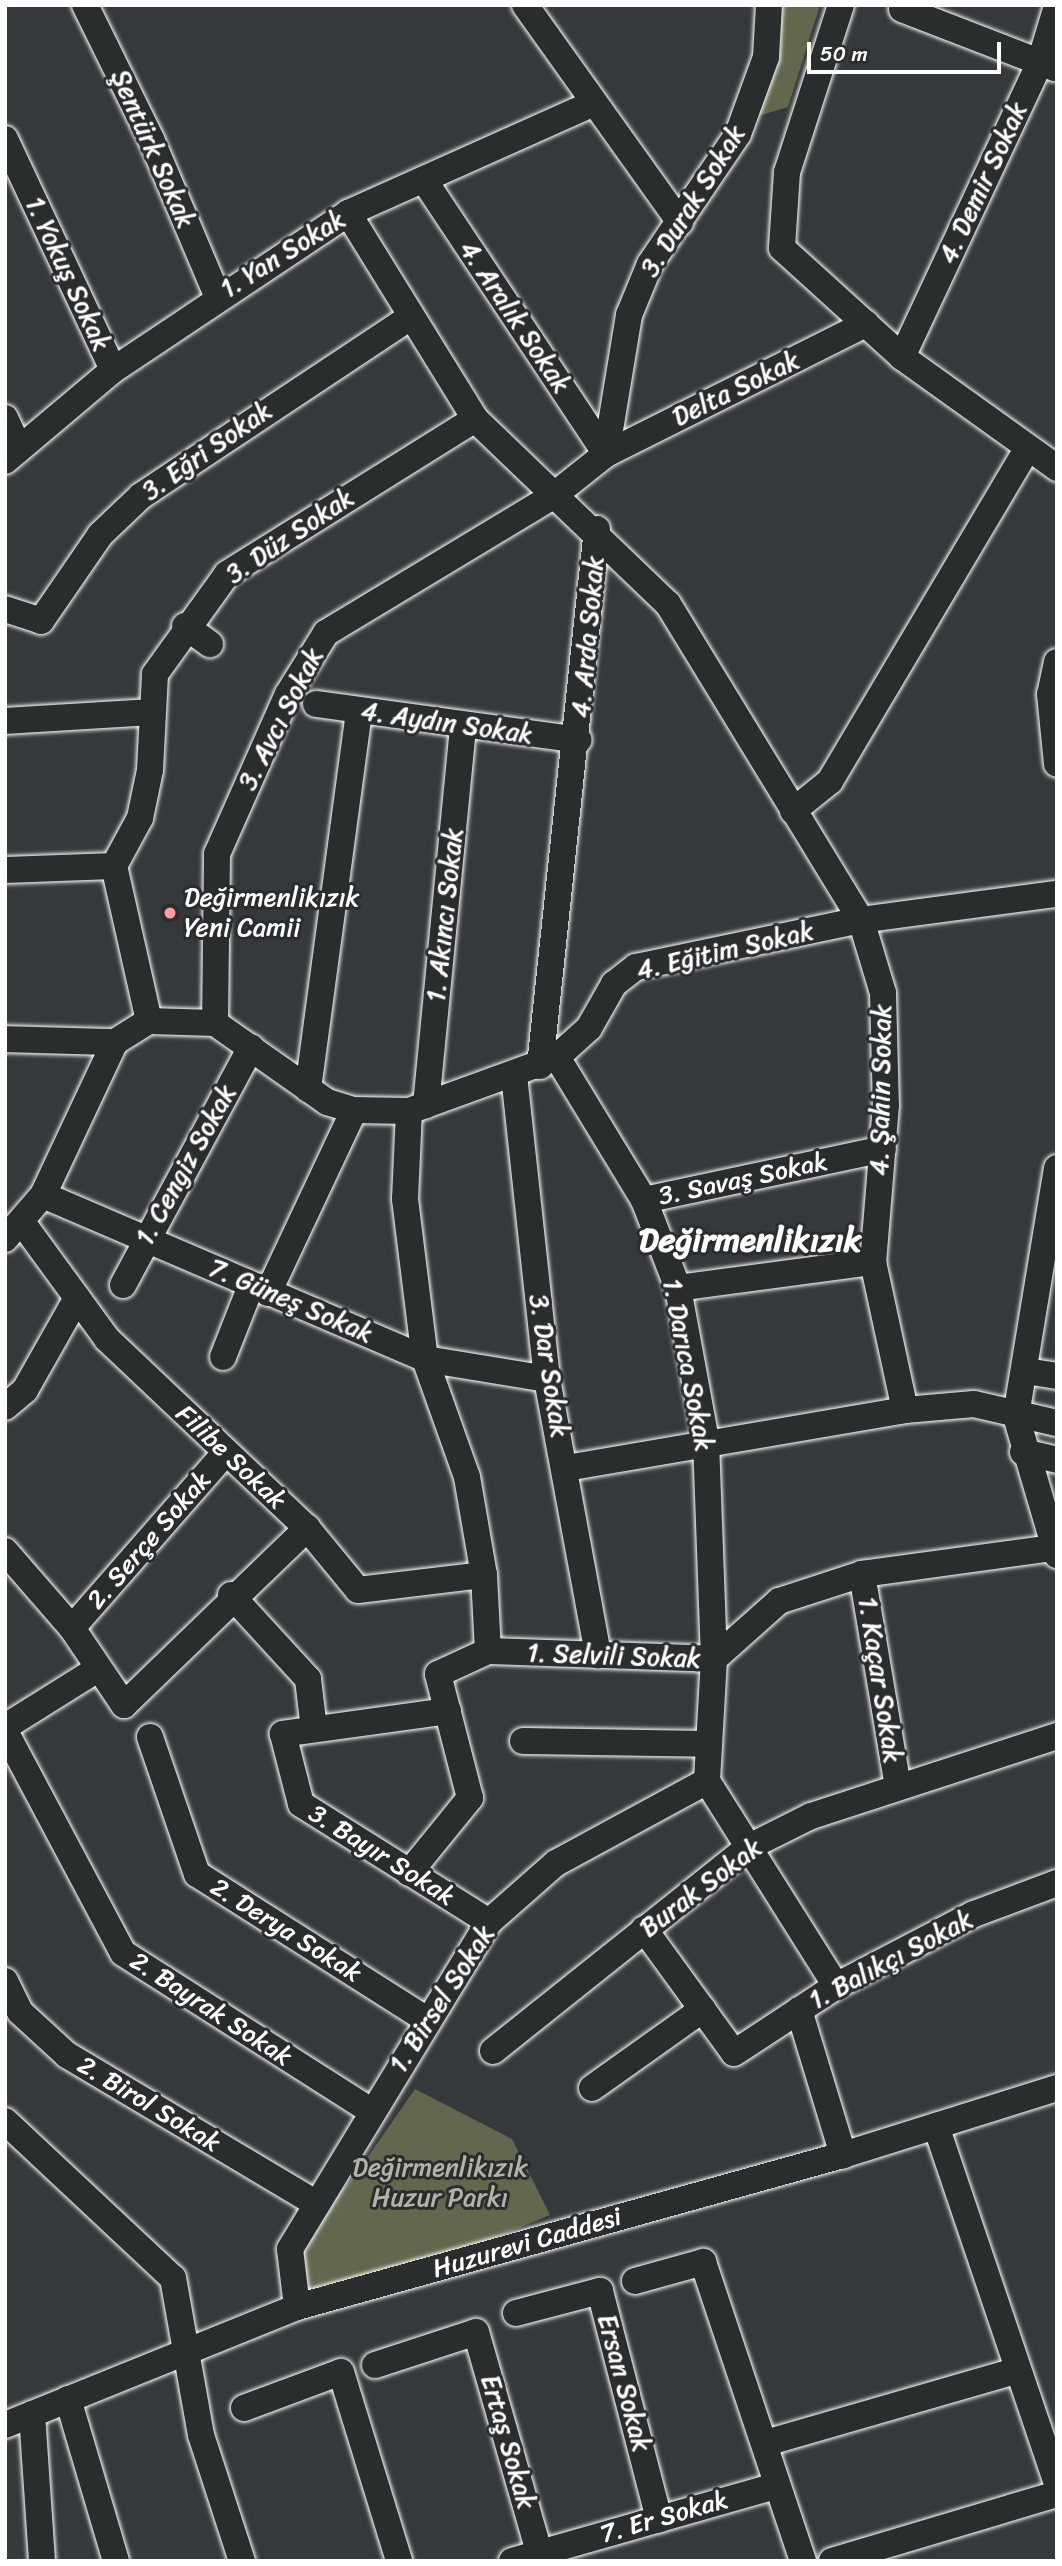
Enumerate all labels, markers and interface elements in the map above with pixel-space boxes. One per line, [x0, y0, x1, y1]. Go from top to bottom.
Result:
scale bar [810, 28, 1004, 72]
text: 50 m [820, 35, 868, 73]
street label: Şentürk Sokak [104, 65, 202, 233]
street label: 4. Demir Sokak [932, 97, 1034, 269]
street label: 3. Durak Sokak [634, 119, 752, 283]
street label: 1. Yokuş Sokak [19, 192, 117, 356]
street label: 1. Yan Sokak [215, 203, 351, 305]
street label: 4. Aralık Sokak [453, 235, 577, 399]
street label: Delta Sokak [667, 345, 805, 433]
street label: 3. Eğri Sokak [136, 395, 278, 507]
street label: 3. Düz Sokak [220, 482, 360, 590]
street label: 4. Arda Sokak [565, 555, 611, 719]
street label: 3. Avcı Sokak [232, 643, 330, 795]
street label: 4. Aydın Sokak [359, 695, 535, 751]
street label: 1. Akıncı Sokak [420, 826, 470, 1004]
place label: Değirmenlikızık Yeni Camii [184, 882, 359, 944]
marker: Değirmenlikızık Yeni Camii [162, 905, 178, 921]
street label: 4. Eğitim Sokak [633, 915, 817, 987]
street label: 4. Şahin Sokak [864, 1004, 898, 1176]
street label: 1. Cengiz Sokak [129, 1079, 243, 1251]
street label: 3. Savaş Sokak [655, 1146, 831, 1212]
district label: Değirmenlikızık [639, 1221, 861, 1261]
street label: 7. Güneş Sokak [204, 1252, 378, 1350]
street label: 1. Darıca Sokak [656, 1276, 720, 1454]
street label: 3. Dar Sokak [522, 1292, 576, 1440]
street label: Filibe Sokak [169, 1398, 293, 1516]
street label: 2. Serçe Sokak [80, 1464, 218, 1616]
street label: 1. Kaçar Sokak [851, 1594, 909, 1766]
street label: 1. Selvili Sokak [527, 1637, 701, 1675]
street label: 3. Bayır Sokak [303, 1798, 461, 1912]
street label: Burak Sokak [634, 1832, 768, 1944]
street label: 2. Derya Sokak [205, 1871, 367, 1989]
street label: 1. Balıkçı Sokak [804, 1904, 978, 2016]
street label: 1. Birsel Sokak [383, 1919, 501, 2079]
street label: 2. Bayrak Sokak [124, 1945, 298, 2073]
street label: 2. Birol Sokak [72, 2049, 226, 2159]
park label: Değirmenlikızık Huzur Parkı [352, 2152, 528, 2214]
street label: Huzurevi Caddesi [429, 2201, 625, 2285]
street label: Ersan Sokak [591, 2311, 657, 2455]
street label: Ertaş Sokak [474, 2371, 542, 2513]
street label: 7. Er Sokak [596, 2484, 732, 2550]

